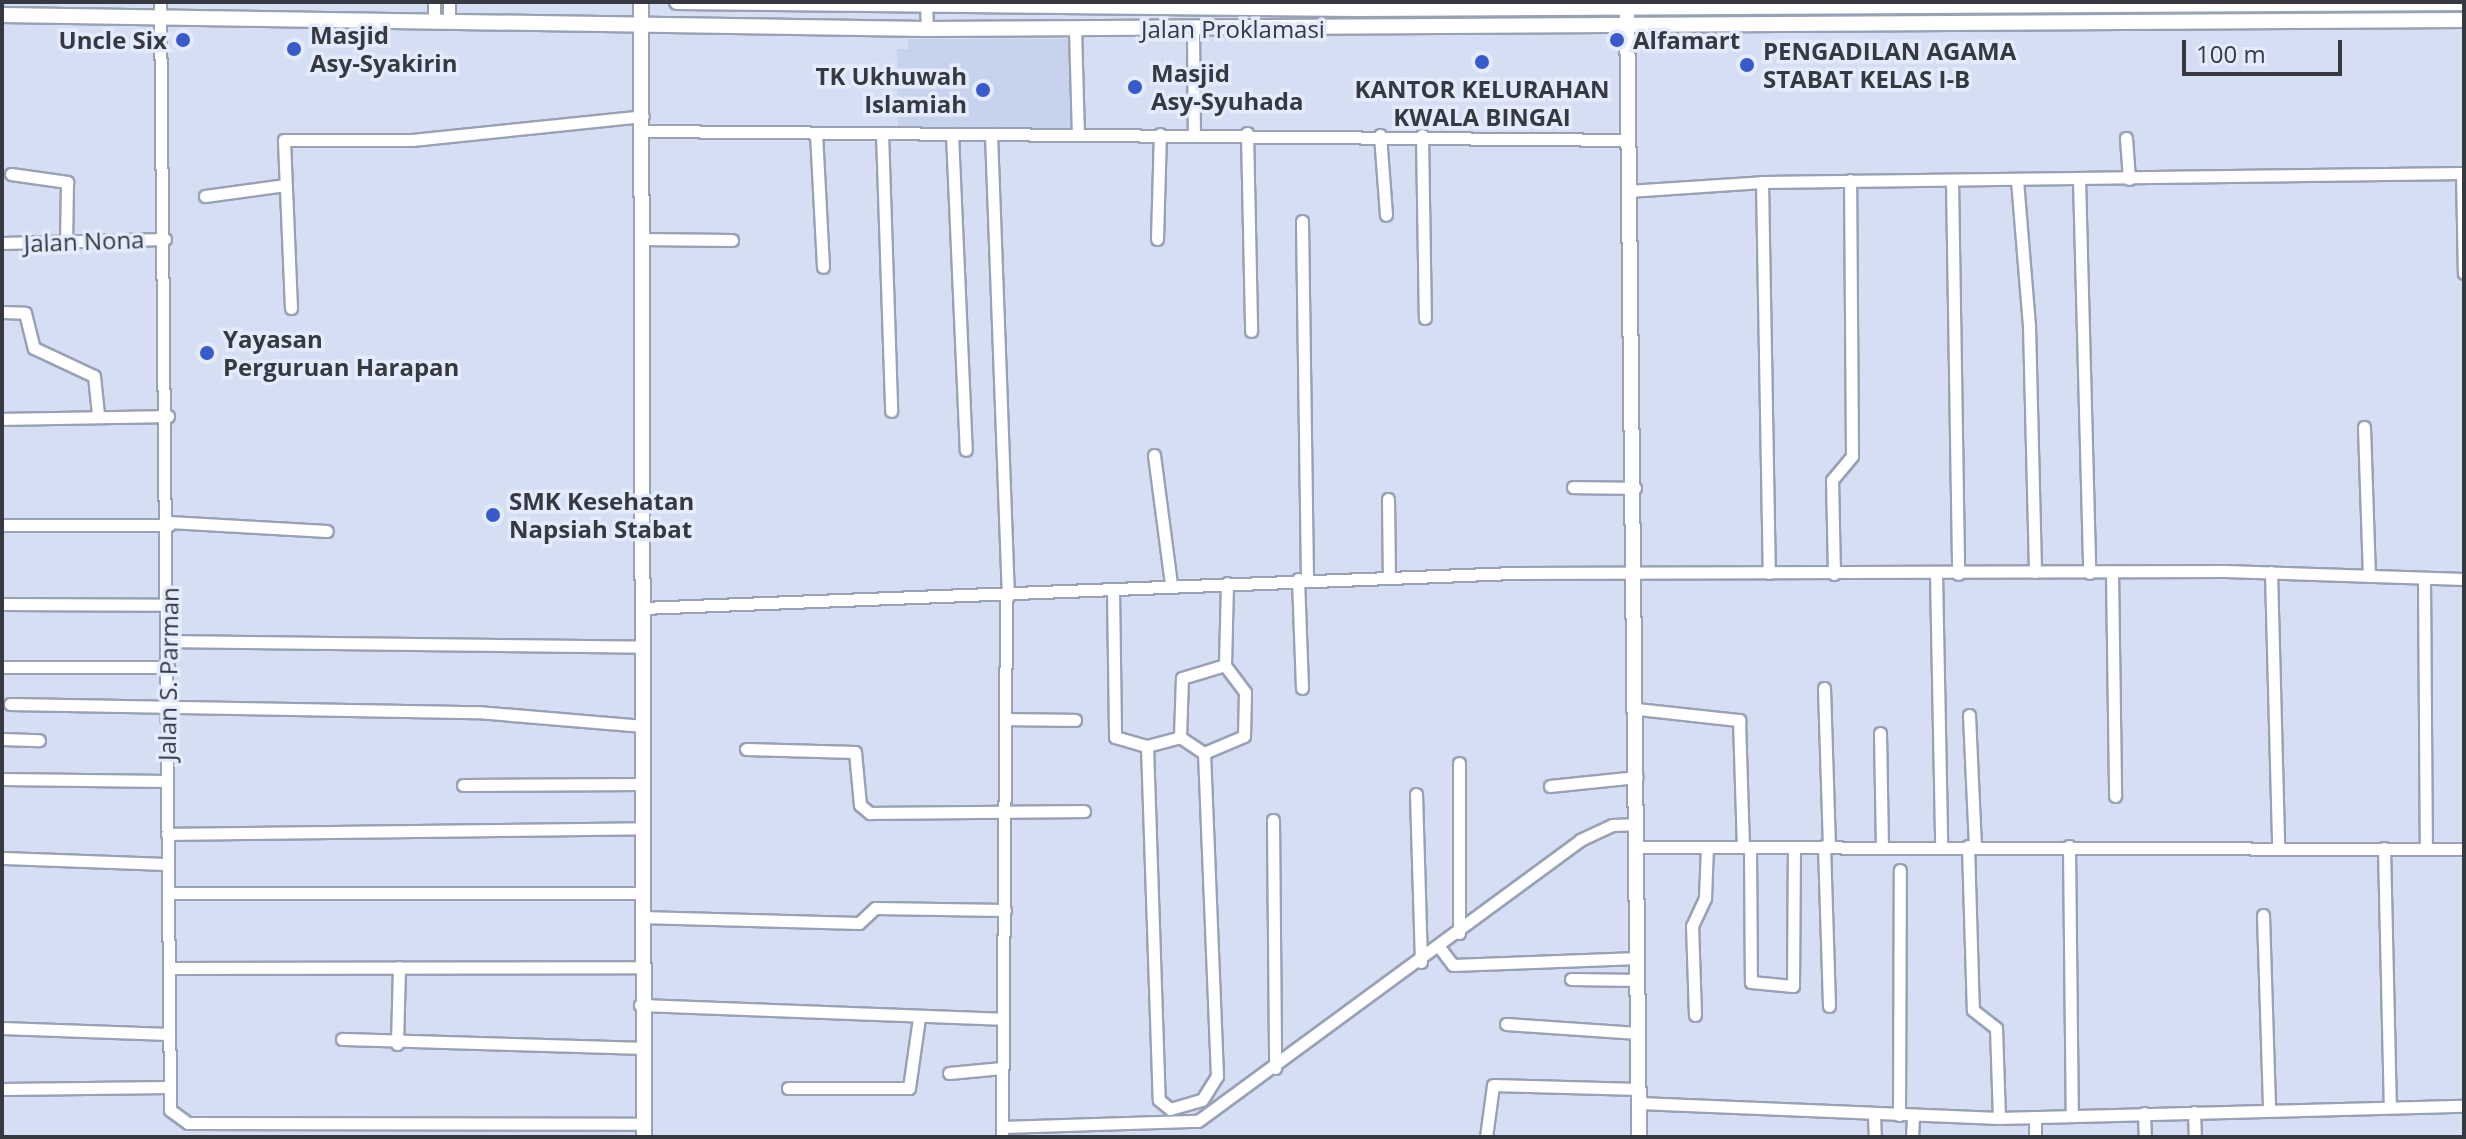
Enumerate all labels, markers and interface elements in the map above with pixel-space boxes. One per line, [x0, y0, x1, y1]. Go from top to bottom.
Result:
street label: Jalan Proklamasi [1141, 15, 1325, 43]
place label: Masjid Asy-Syakirin [310, 21, 457, 77]
scale bar [2186, 24, 2346, 74]
place label: Uncle Six [59, 26, 167, 54]
place label: Alfamart [1633, 26, 1740, 54]
marker: Uncle Six [174, 31, 192, 49]
marker: Alfamart [1608, 31, 1626, 49]
place label: PENGADILAN AGAMA STABAT KELAS I-B [1763, 37, 2016, 93]
text: 100 m [2196, 37, 2266, 70]
marker: Masjid Asy-Syakirin [285, 40, 303, 58]
marker: KANTOR KELURAHAN KWALA BINGAI [1473, 53, 1491, 71]
marker: PENGADILAN AGAMA STABAT KELAS I-B [1738, 56, 1756, 74]
place label: Masjid Asy-Syuhada [1151, 59, 1303, 115]
place label: TK Ukhuwah Islamiah [816, 62, 967, 118]
place label: KANTOR KELURAHAN KWALA BINGAI [1354, 75, 1610, 131]
marker: Masjid Asy-Syuhada [1126, 78, 1144, 96]
marker: TK Ukhuwah Islamiah [974, 81, 992, 99]
street label: Jalan Nona [23, 225, 145, 257]
place label: Yayasan Perguruan Harapan [223, 325, 459, 381]
marker: Yayasan Perguruan Harapan [198, 344, 216, 362]
place label: SMK Kesehatan Napsiah Stabat [509, 487, 694, 543]
marker: SMK Kesehatan Napsiah Stabat [484, 506, 502, 524]
street label: Jalan S. Parman [152, 587, 184, 761]

